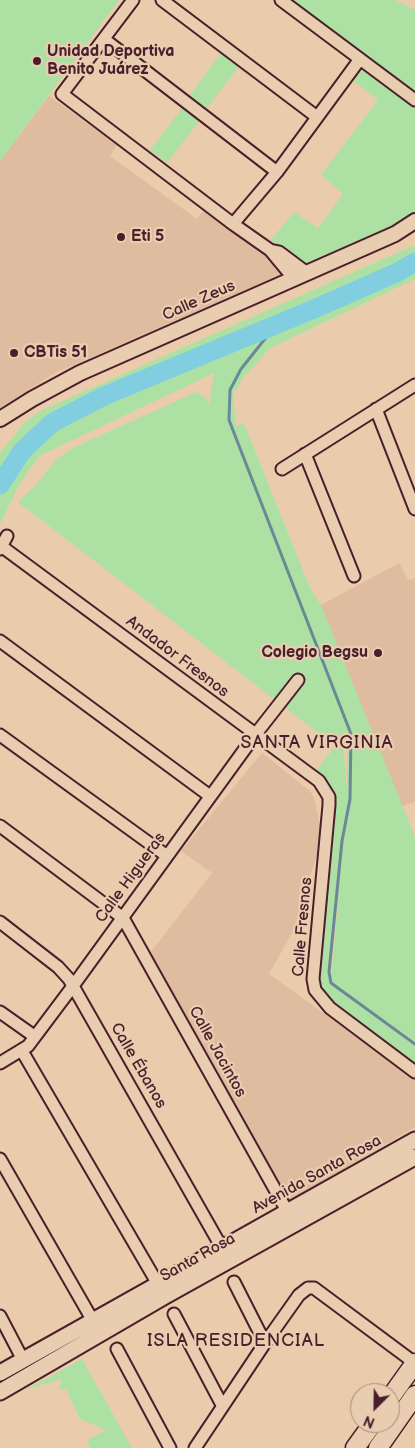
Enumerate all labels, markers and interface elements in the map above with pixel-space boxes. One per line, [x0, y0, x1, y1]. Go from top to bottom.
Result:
place label: Unidad Deportiva Benito Juárez [47, 42, 174, 80]
marker: Unidad Deportiva Benito Juárez [31, 55, 43, 67]
place label: Eti 5 [131, 227, 164, 247]
marker: Eti 5 [115, 231, 127, 243]
street label: Calle Zeus [160, 276, 238, 326]
place label: CBTis 51 [24, 343, 87, 363]
marker: CBTis 51 [8, 347, 20, 359]
street label: Andador Fresnos [122, 612, 232, 702]
place label: Colegio Begsu [261, 643, 368, 663]
marker: Colegio Begsu [372, 647, 384, 659]
district label: SANTA VIRGINIA [239, 732, 395, 754]
street label: Calle Higueras [92, 829, 170, 927]
street label: Calle Fresnos [289, 877, 317, 977]
street label: Calle Jacintos [184, 1003, 250, 1101]
street label: Calle Ébanos [106, 1020, 170, 1112]
street label: Avenida Santa Rosa [249, 1132, 385, 1218]
street label: Santa Rosa [157, 1229, 239, 1287]
district label: ISLA RESIDENCIAL [145, 1330, 327, 1352]
north arrow [350, 1383, 400, 1433]
text: N [361, 1411, 378, 1431]

